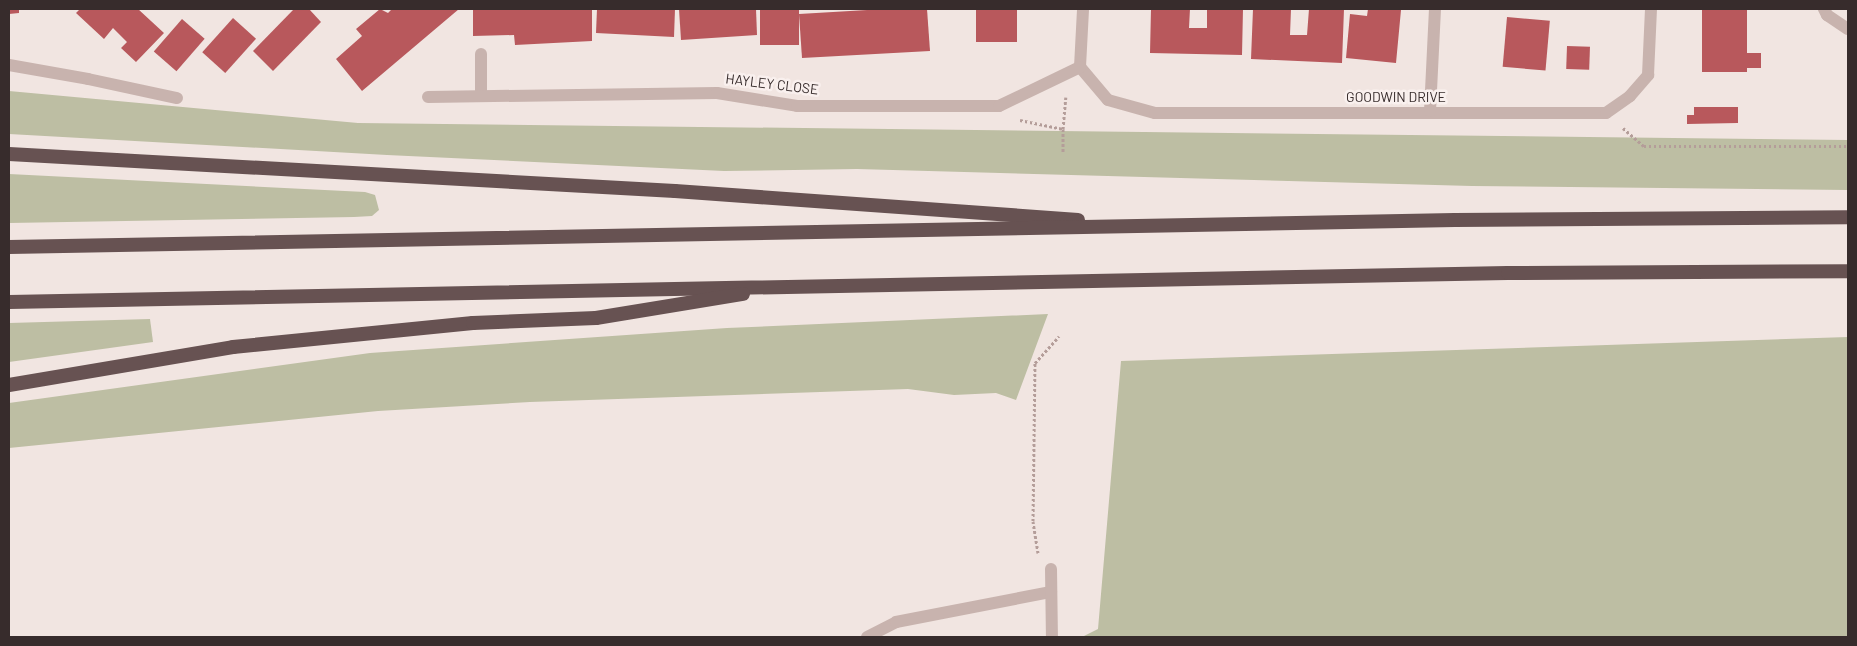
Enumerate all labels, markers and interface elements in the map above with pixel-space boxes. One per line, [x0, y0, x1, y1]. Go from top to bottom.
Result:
street label: HAYLEY CLOSE [725, 70, 819, 98]
street label: GOODWIN DRIVE [1346, 89, 1446, 105]

